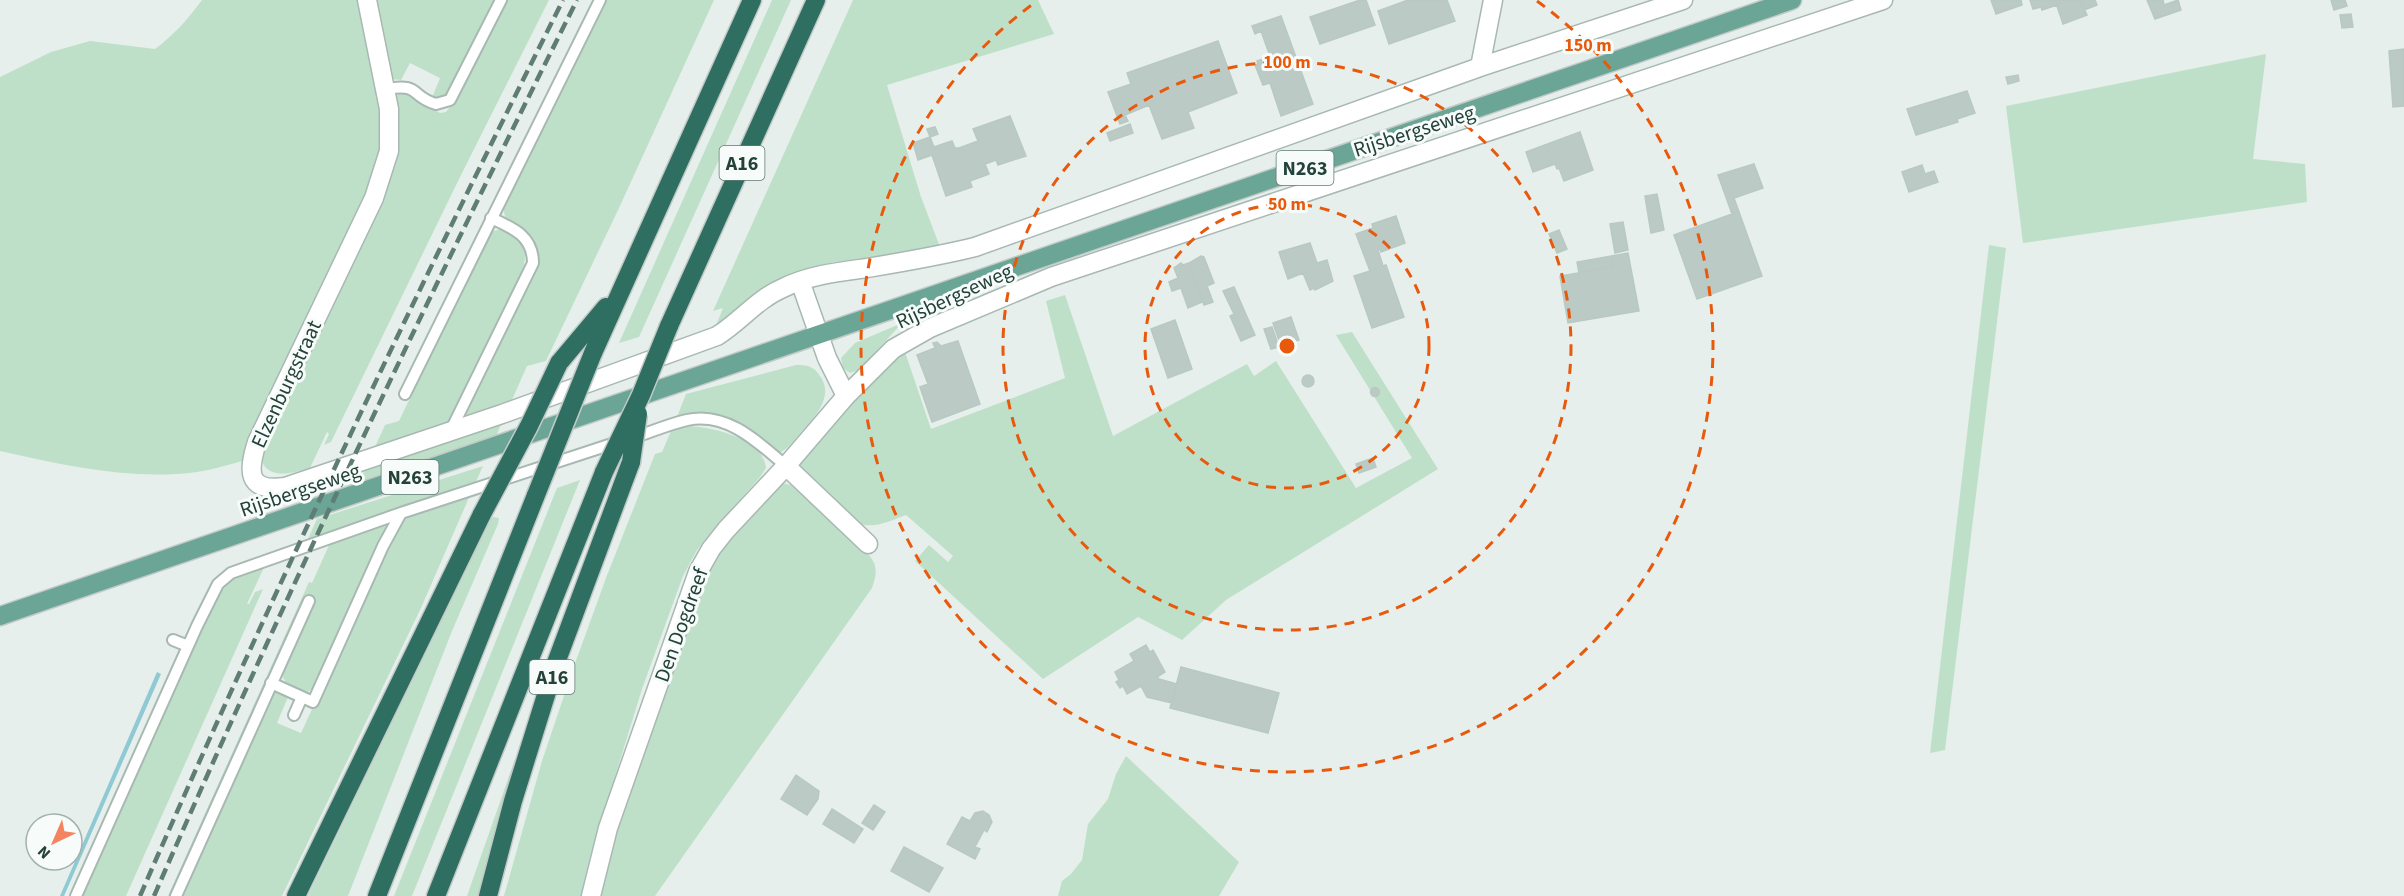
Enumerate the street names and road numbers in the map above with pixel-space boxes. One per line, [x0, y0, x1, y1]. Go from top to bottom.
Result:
street label: Rijsbergseweg [1349, 97, 1479, 165]
road number: A16 [720, 146, 764, 180]
road number: N263 [1276, 151, 1334, 185]
street label: Rijsbergseweg [891, 256, 1018, 336]
street label: Elzenburgstraat [243, 315, 329, 453]
street label: Rijsbergseweg [236, 455, 365, 525]
road number: N263 [382, 460, 438, 494]
street label: Den Dogdreef [647, 563, 716, 686]
road number: A16 [530, 660, 574, 694]

